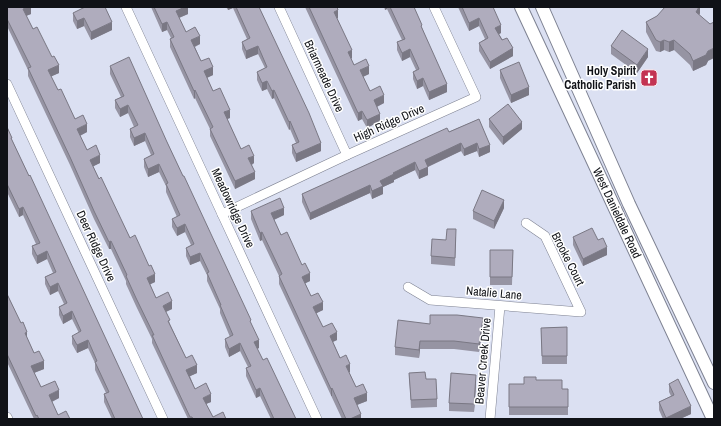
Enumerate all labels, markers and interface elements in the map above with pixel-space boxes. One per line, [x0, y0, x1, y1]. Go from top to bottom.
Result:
street label: Briarmeade Drive [300, 37, 348, 115]
place label: Holy Spirit Catholic Parish [564, 63, 637, 93]
church icon: Holy Spirit Catholic Parish [639, 68, 659, 88]
street label: High Ridge Drive [351, 100, 427, 146]
street label: West Danieldale Road [589, 165, 645, 261]
street label: Meadowridge Drive [208, 166, 258, 250]
street label: Deer Ridge Drive [73, 208, 119, 284]
street label: Brooke Court [548, 230, 588, 289]
street label: Natalie Lane [466, 283, 522, 303]
street label: Beaver Creek Drive [471, 317, 495, 405]

